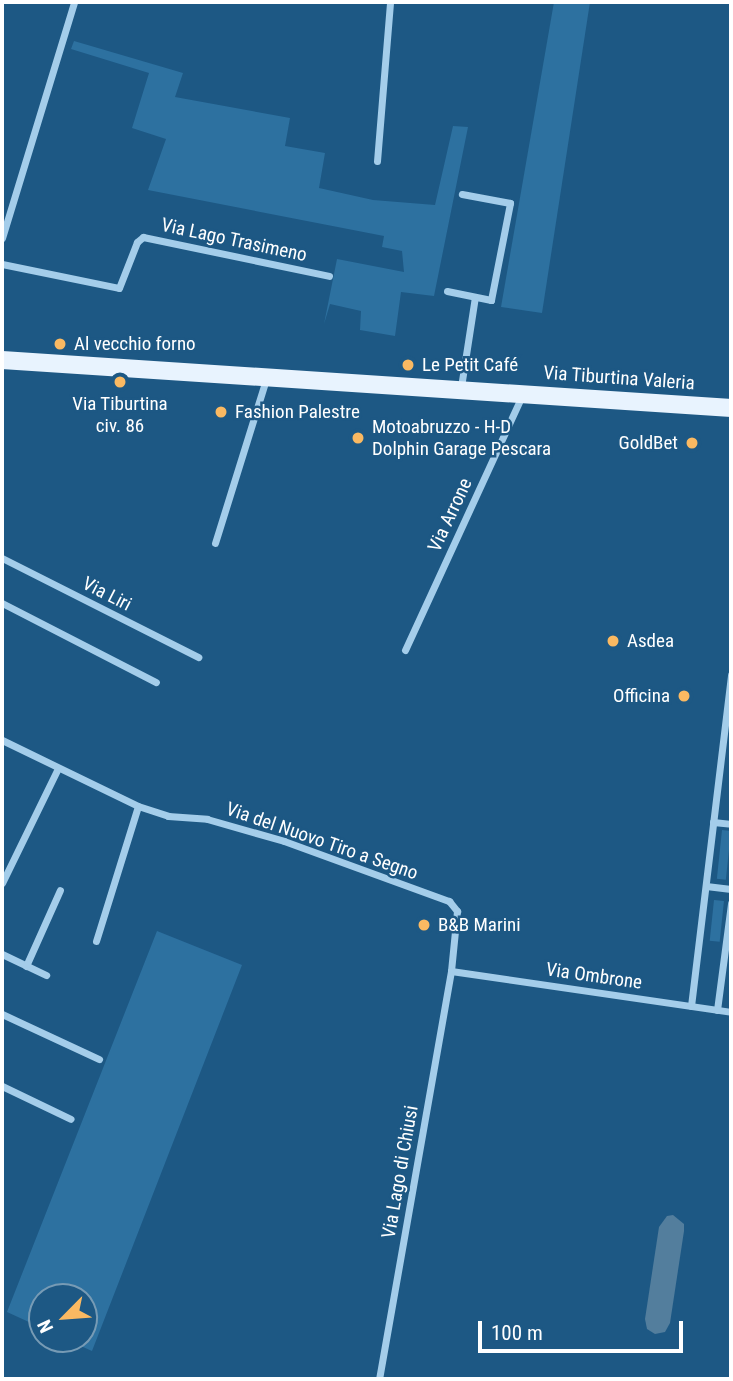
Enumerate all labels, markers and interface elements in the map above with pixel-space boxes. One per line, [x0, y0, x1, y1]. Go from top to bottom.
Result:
street label: Via Lago Trasimeno [159, 213, 309, 267]
place label: Al vecchio forno [74, 333, 196, 355]
marker: Al vecchio forno [52, 336, 68, 352]
place label: Le Petit Café [422, 354, 518, 376]
marker: Le Petit Café [400, 357, 416, 373]
street label: Via Tiburtina Valeria [542, 361, 696, 395]
marker: Via Tiburtina civ. 86 [112, 374, 128, 390]
place label: Via Tiburtina civ. 86 [72, 393, 168, 437]
place label: Fashion Palestre [235, 401, 360, 423]
marker: Fashion Palestre [213, 404, 229, 420]
place label: Motoabruzzo - H-D Dolphin Garage Pescara [372, 416, 551, 460]
marker: Motoabruzzo - H-D Dolphin Garage Pescara [350, 430, 366, 446]
place label: GoldBet [619, 432, 678, 454]
marker: GoldBet [684, 435, 700, 451]
street label: Via Arrone [423, 475, 477, 555]
street label: Via Liri [79, 572, 135, 616]
place label: Asdea [627, 630, 674, 652]
marker: Asdea [605, 633, 621, 649]
place label: Officina [613, 685, 670, 707]
marker: Officina [676, 688, 692, 704]
street label: Via del Nuovo Tiro a Segno [223, 797, 421, 885]
place label: B&B Marini [438, 914, 521, 936]
marker: B&B Marini [416, 917, 432, 933]
street label: Via Ombrone [544, 958, 644, 994]
street label: Via Lago di Chiusi [377, 1104, 423, 1240]
north arrow [28, 1283, 98, 1353]
scale bar [481, 1308, 686, 1352]
text: N [32, 1316, 58, 1336]
text: 100 m [491, 1321, 543, 1345]

